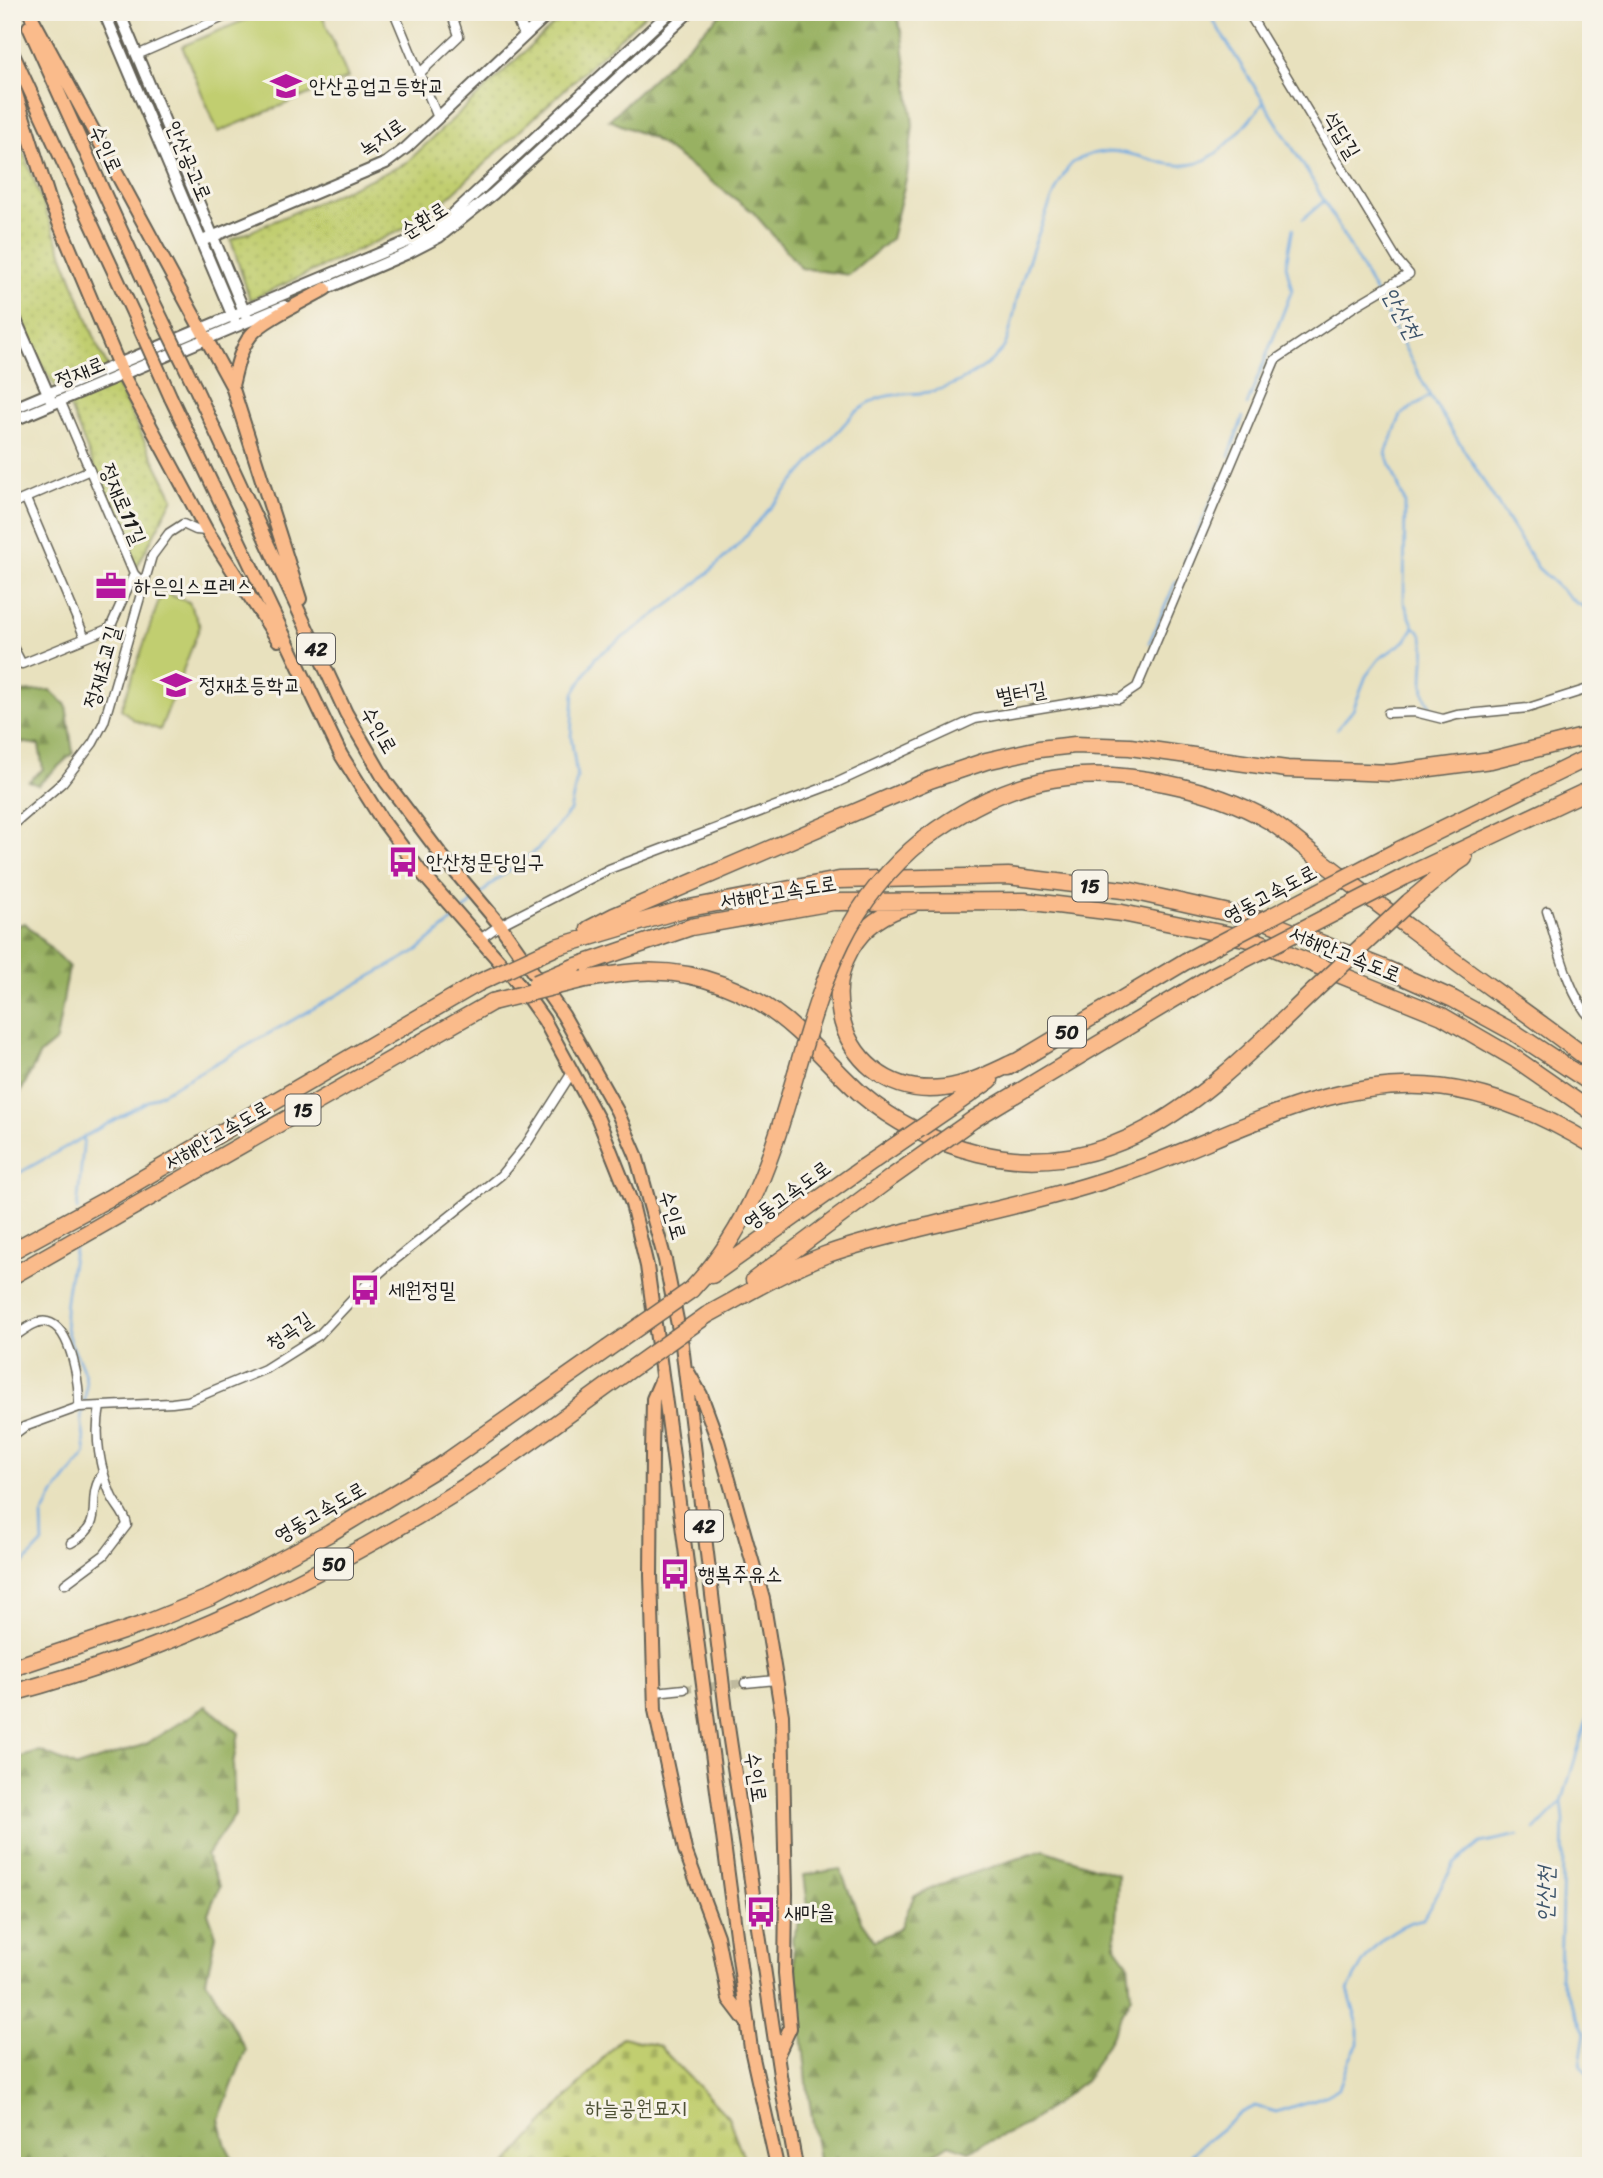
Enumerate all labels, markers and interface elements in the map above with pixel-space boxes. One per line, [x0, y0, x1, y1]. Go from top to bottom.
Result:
place label: 안산공업고등학교 [309, 67, 444, 105]
school or university icon: 안산공업고등학교 [269, 69, 303, 103]
street label: 석답길 [1313, 103, 1371, 167]
street label: 녹지로 [350, 107, 414, 167]
street label: 안산공고로 [155, 115, 223, 207]
street label: 수인로 [78, 118, 134, 180]
street label: 순환로 [392, 190, 456, 250]
water label: 안산천 [1370, 279, 1434, 350]
street label: 정재로 [49, 345, 111, 399]
street label: 정재로11길 [89, 457, 157, 551]
place label: 하은익스프레스 [134, 567, 252, 605]
office icon: 하은익스프레스 [94, 569, 128, 603]
street label: 정재초교길 [72, 621, 132, 713]
road number: 42 [297, 634, 335, 664]
place label: 정재초등학교 [199, 666, 300, 704]
school or university icon: 정재초등학교 [159, 668, 193, 702]
street label: 벌터길 [993, 670, 1049, 716]
street label: 수인로 [350, 699, 408, 761]
place label: 안산청문당입구 [426, 843, 544, 881]
bus stop icon: 안산청문당입구 [386, 845, 420, 879]
street label: 영동고속도로 [1216, 853, 1324, 935]
street label: 서해안고속도로 [717, 864, 839, 920]
road number: 15 [1072, 870, 1108, 902]
street label: 서해안고속도로 [1283, 914, 1407, 994]
road number: 50 [1048, 1016, 1086, 1048]
street label: 서해안고속도로 [156, 1089, 278, 1181]
road number: 15 [286, 1094, 320, 1126]
street label: 영동고속도로 [735, 1150, 839, 1240]
street label: 수인로 [648, 1185, 698, 1245]
place label: 세원정밀 [388, 1271, 456, 1309]
bus stop icon: 세원정밀 [348, 1273, 382, 1307]
street label: 청곡길 [257, 1301, 321, 1361]
street label: 영동고속도로 [267, 1470, 373, 1554]
road number: 42 [685, 1510, 723, 1542]
road number: 50 [315, 1548, 353, 1580]
place label: 행복주유소 [698, 1555, 783, 1593]
bus stop icon: 행복주유소 [658, 1557, 692, 1591]
street label: 수인로 [733, 1749, 779, 1805]
water label: 안산천 [1525, 1863, 1567, 1922]
place label: 새마을 [784, 1893, 835, 1931]
bus stop icon: 새마을 [744, 1895, 778, 1929]
park label: 하늘공원묘지 [585, 2089, 687, 2127]

